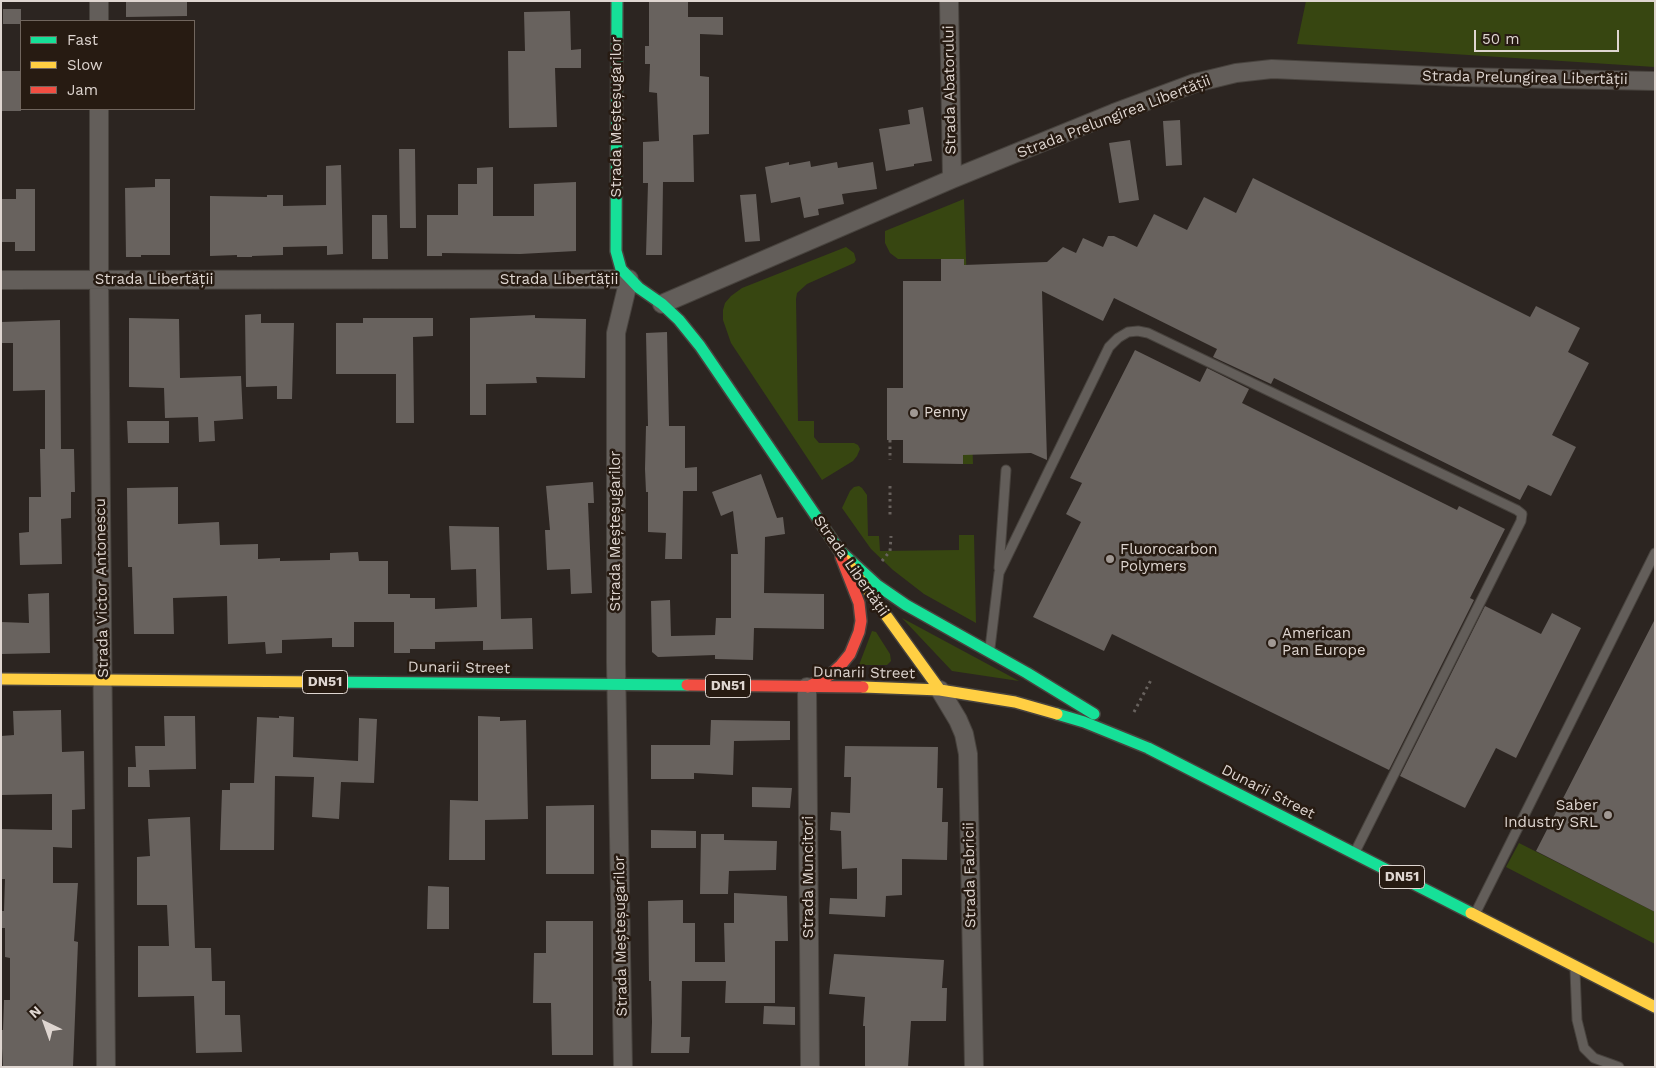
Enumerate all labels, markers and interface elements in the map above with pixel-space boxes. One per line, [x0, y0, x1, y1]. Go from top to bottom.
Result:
legend [20, 20, 195, 110]
scale bar [1476, 20, 1621, 52]
street label: Strada Abatorului [940, 25, 960, 155]
text: 50 m [1482, 30, 1519, 48]
text: Fast [67, 31, 98, 49]
street label: Strada Meșteșugarilor [608, 37, 626, 197]
text: Slow [67, 56, 103, 74]
street label: Strada Prelungirea Libertății [1422, 67, 1628, 89]
street label: Strada Prelungirea Libertății [1015, 72, 1213, 162]
text: Jam [67, 81, 98, 99]
street label: Strada Libertății [95, 271, 213, 289]
street label: Strada Libertății [500, 271, 618, 289]
place label: Penny [924, 404, 968, 422]
marker: Penny [908, 407, 920, 419]
street label: Strada Meșteșugarilor [607, 451, 625, 611]
street label: Strada Victor Antonescu [91, 498, 113, 678]
street label: Strada Libertății [810, 512, 892, 620]
place label: Fluorocarbon Polymers [1120, 541, 1218, 576]
marker: Fluorocarbon Polymers [1104, 553, 1116, 565]
place label: American Pan Europe [1282, 625, 1366, 660]
marker: American Pan Europe [1266, 637, 1278, 649]
street label: Dunarii Street [408, 658, 510, 678]
street label: Dunarii Street [813, 663, 915, 683]
road number: DN51 [302, 670, 348, 694]
road number: DN51 [706, 674, 750, 698]
street label: Dunarii Street [1218, 761, 1318, 823]
place label: Saber Industry SRL [1504, 797, 1598, 832]
marker: Saber Industry SRL [1602, 809, 1614, 821]
street label: Strada Muncitori [800, 816, 818, 938]
street label: Strada Fabricii [960, 822, 980, 928]
street label: Strada Meșteșugarilor [611, 855, 631, 1017]
road number: DN51 [1380, 866, 1424, 889]
north arrow [20, 998, 70, 1048]
text: N [26, 1002, 44, 1021]

